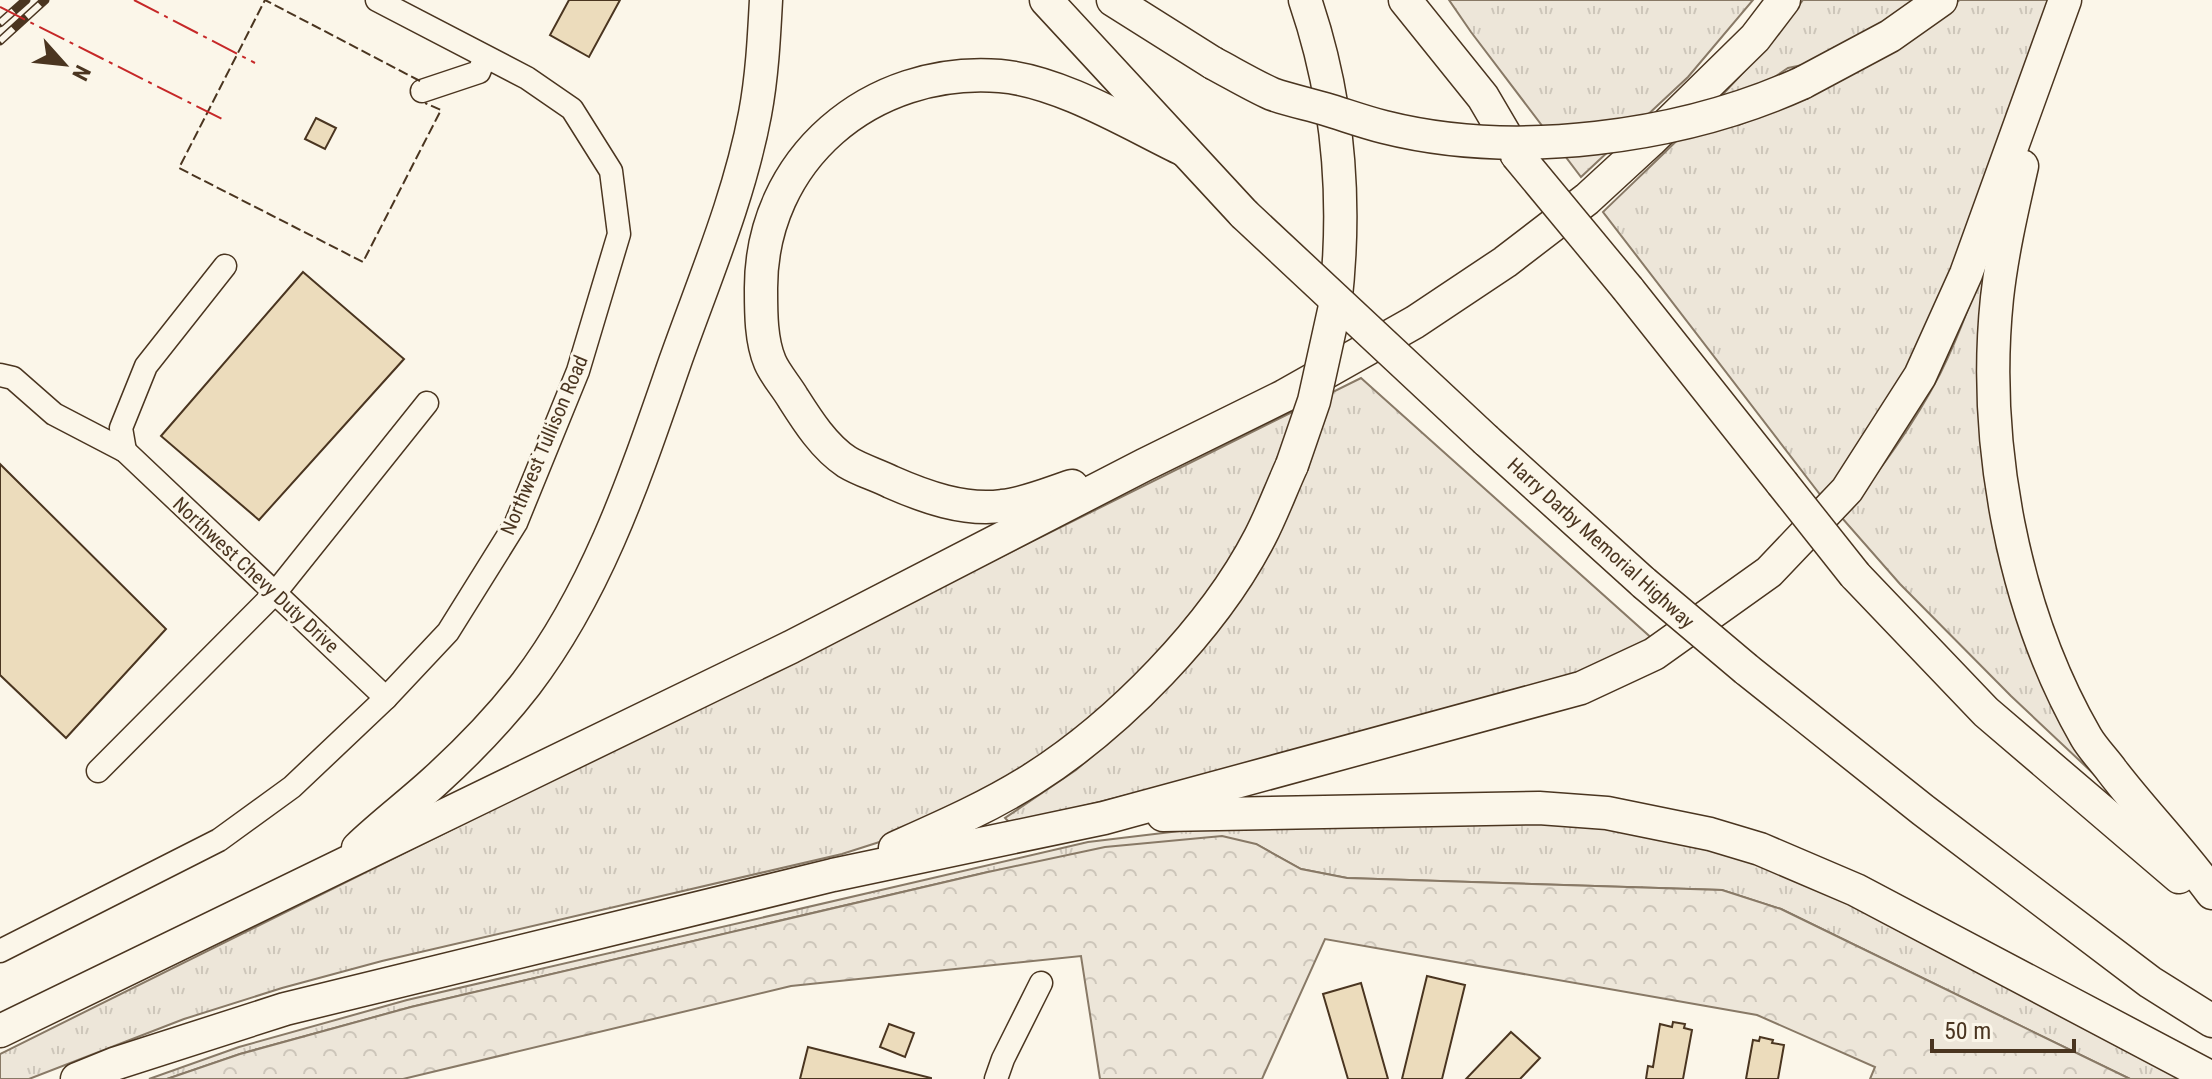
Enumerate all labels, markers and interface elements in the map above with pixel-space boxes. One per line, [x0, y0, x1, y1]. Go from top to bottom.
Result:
north arrow [24, 24, 104, 104]
text: N [67, 61, 96, 85]
street label: Northwest Tullison Road [495, 352, 593, 538]
street label: Harry Darby Memorial Highway [1503, 453, 1699, 633]
street label: Northwest Chevy Duty Drive [168, 492, 344, 658]
scale bar [1932, 1003, 2074, 1053]
text: 50 m [1944, 1017, 1991, 1045]

